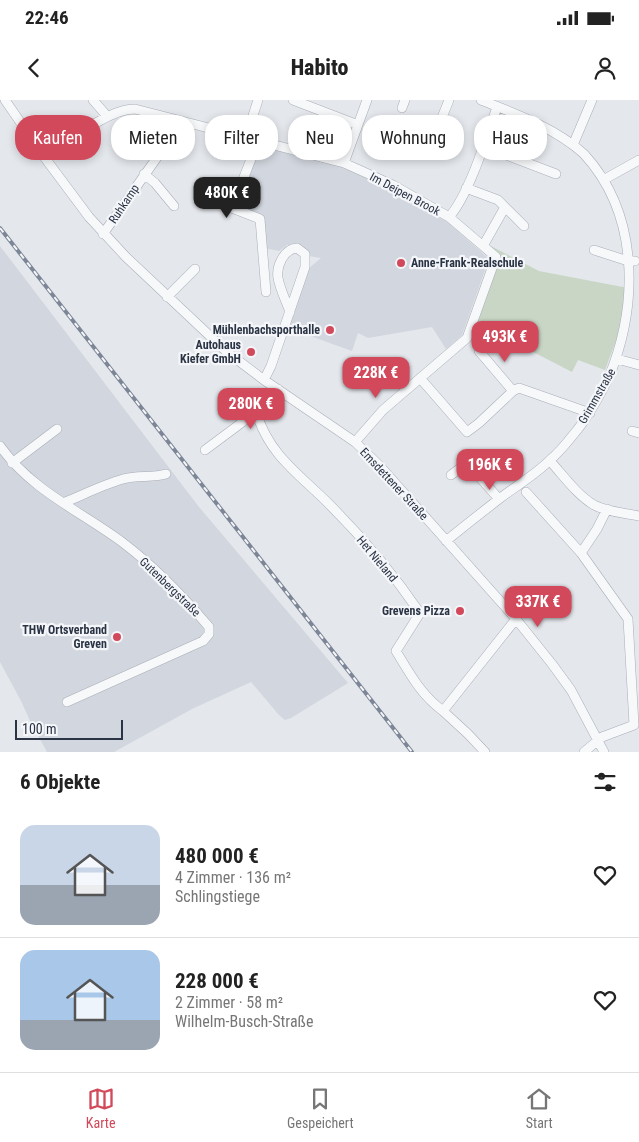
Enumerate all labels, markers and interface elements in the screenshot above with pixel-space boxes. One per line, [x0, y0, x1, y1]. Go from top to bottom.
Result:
text: 22:46 [25, 6, 69, 29]
icon: back [20, 54, 48, 82]
icon: person [591, 54, 619, 82]
text: Habito [291, 55, 348, 80]
chip: Kaufen [15, 115, 101, 160]
chip: Mieten [111, 115, 195, 160]
chip: Filter [205, 115, 278, 160]
chip: Neu [288, 115, 352, 160]
chip: Wohnung [362, 115, 464, 160]
chip: Haus [474, 115, 547, 160]
street label: Im Deipen Brook [367, 170, 443, 219]
pin: 480K € [186, 176, 268, 219]
street label: Ruhkamp [106, 182, 142, 226]
text: 480K € [205, 183, 249, 202]
place label: Anne-Frank-Realschule [411, 256, 524, 270]
marker: Anne-Frank-Realschule [395, 257, 407, 269]
pin: 493K € [464, 320, 546, 363]
place label: Mühlenbachsporthalle [213, 323, 320, 337]
marker: Mühlenbachsporthalle [324, 324, 336, 336]
text: 493K € [483, 327, 527, 346]
place label: Autohaus Kiefer GmbH [180, 338, 242, 366]
marker: Autohaus Kiefer GmbH [245, 346, 257, 358]
pin: 228K € [335, 356, 417, 399]
text: 228K € [354, 363, 398, 382]
street label: Grimmstraße [576, 365, 619, 426]
pin: 280K € [210, 388, 292, 430]
text: 280K € [229, 394, 273, 413]
street label: Emsdettener Straße [357, 445, 431, 523]
pin: 196K € [449, 448, 531, 491]
text: 196K € [468, 455, 512, 474]
street label: Het Nieland [354, 533, 400, 585]
street label: Gutenbergstraße [137, 555, 204, 620]
pin: 337K € [497, 586, 579, 628]
text: 337K € [516, 592, 560, 611]
place label: Grevens Pizza [382, 604, 450, 618]
marker: Grevens Pizza [454, 605, 466, 617]
place label: THW Ortsverband Greven [22, 623, 107, 651]
marker: THW Ortsverband Greven [111, 631, 123, 643]
scale bar [15, 717, 122, 740]
text: 100 m [22, 721, 57, 737]
icon: filters [591, 768, 619, 796]
text: 6 Objekte [20, 770, 100, 794]
text: 480 000 € [175, 844, 259, 868]
icon: home [60, 845, 120, 905]
icon: heart [591, 861, 619, 889]
text: 4 Zimmer · 136 m² [175, 868, 291, 887]
text: Schlingstiege [175, 887, 260, 906]
text: 228 000 € [175, 969, 259, 993]
icon: home [60, 970, 120, 1030]
icon: heart [591, 986, 619, 1014]
text: 2 Zimmer · 58 m² [175, 993, 283, 1012]
text: Wilhelm-Busch-Straße [175, 1012, 313, 1031]
tab: Karte [86, 1085, 115, 1131]
tab: Gespeichert [287, 1085, 354, 1131]
tab: Start [525, 1085, 553, 1131]

